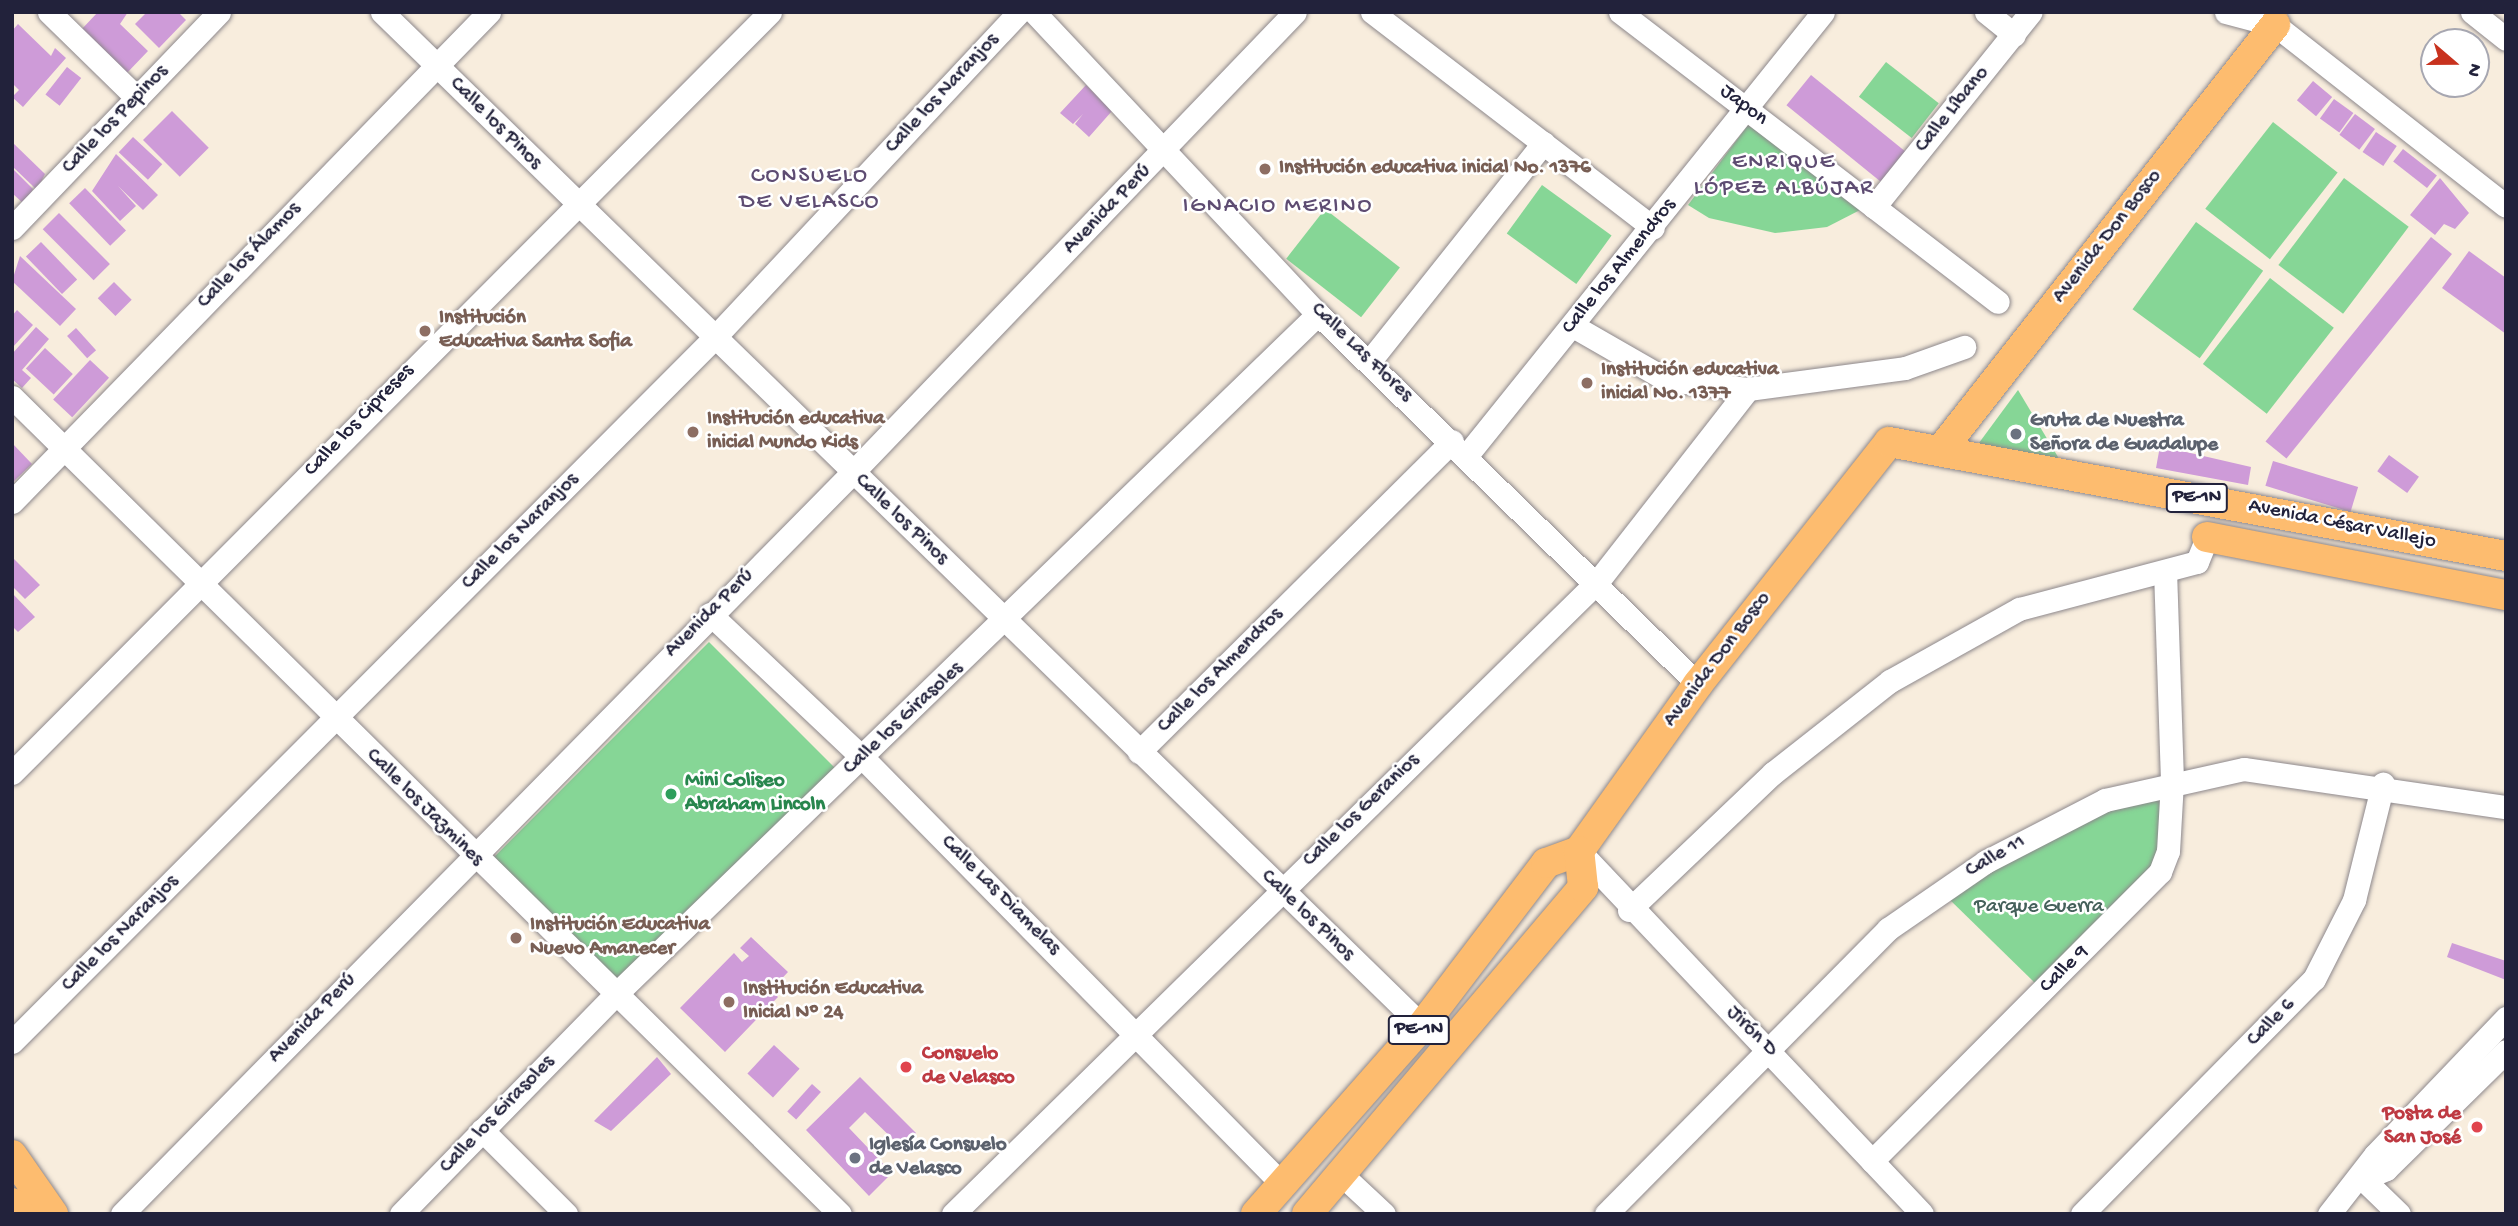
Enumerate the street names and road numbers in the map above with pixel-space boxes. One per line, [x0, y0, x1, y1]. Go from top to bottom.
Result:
street label: Calle los Naranjos [881, 29, 1005, 159]
street label: Calle los Pepinos [58, 60, 174, 180]
street label: Calle Líbano [1910, 62, 1996, 158]
street label: Calle los Pinos [443, 72, 547, 176]
street label: Japon [1714, 80, 1772, 132]
street label: Avenida Perú [1059, 160, 1157, 260]
street label: Avenida Don Bosco [2048, 165, 2168, 309]
street label: Calle los Almendros [1558, 194, 1682, 340]
street label: Calle los Álamos [193, 197, 307, 315]
street label: Calle Las Flores [1305, 298, 1417, 408]
street label: Calle los Cipreses [300, 359, 420, 483]
street label: Calle los Naranjos [457, 468, 585, 596]
street label: Calle los Pinos [849, 469, 953, 571]
road number: PE-1N [2166, 482, 2228, 513]
street label: Avenida César Vallejo [2246, 494, 2438, 556]
street label: Avenida Perú [660, 564, 760, 664]
street label: Avenida Don Bosco [1659, 587, 1777, 733]
street label: Calle los Almendros [1153, 603, 1289, 739]
street label: Calle los Girasoles [839, 657, 969, 781]
street label: Calle los Jazmines [360, 744, 488, 872]
street label: Calle los Geranios [1298, 749, 1426, 873]
street label: Calle 11 [1962, 830, 2030, 884]
street label: Calle Las Diamelas [935, 831, 1065, 961]
street label: Calle los Pinos [1255, 865, 1359, 967]
street label: Calle los Naranjos [57, 870, 185, 998]
street label: Calle 9 [2035, 941, 2095, 999]
street label: Avenida Perú [264, 969, 362, 1069]
street label: Calle 6 [2242, 993, 2302, 1053]
street label: Jirón D [1720, 1001, 1782, 1063]
road number: PE-1N [1388, 1014, 1450, 1046]
street label: Calle los Girasoles [435, 1050, 561, 1180]

